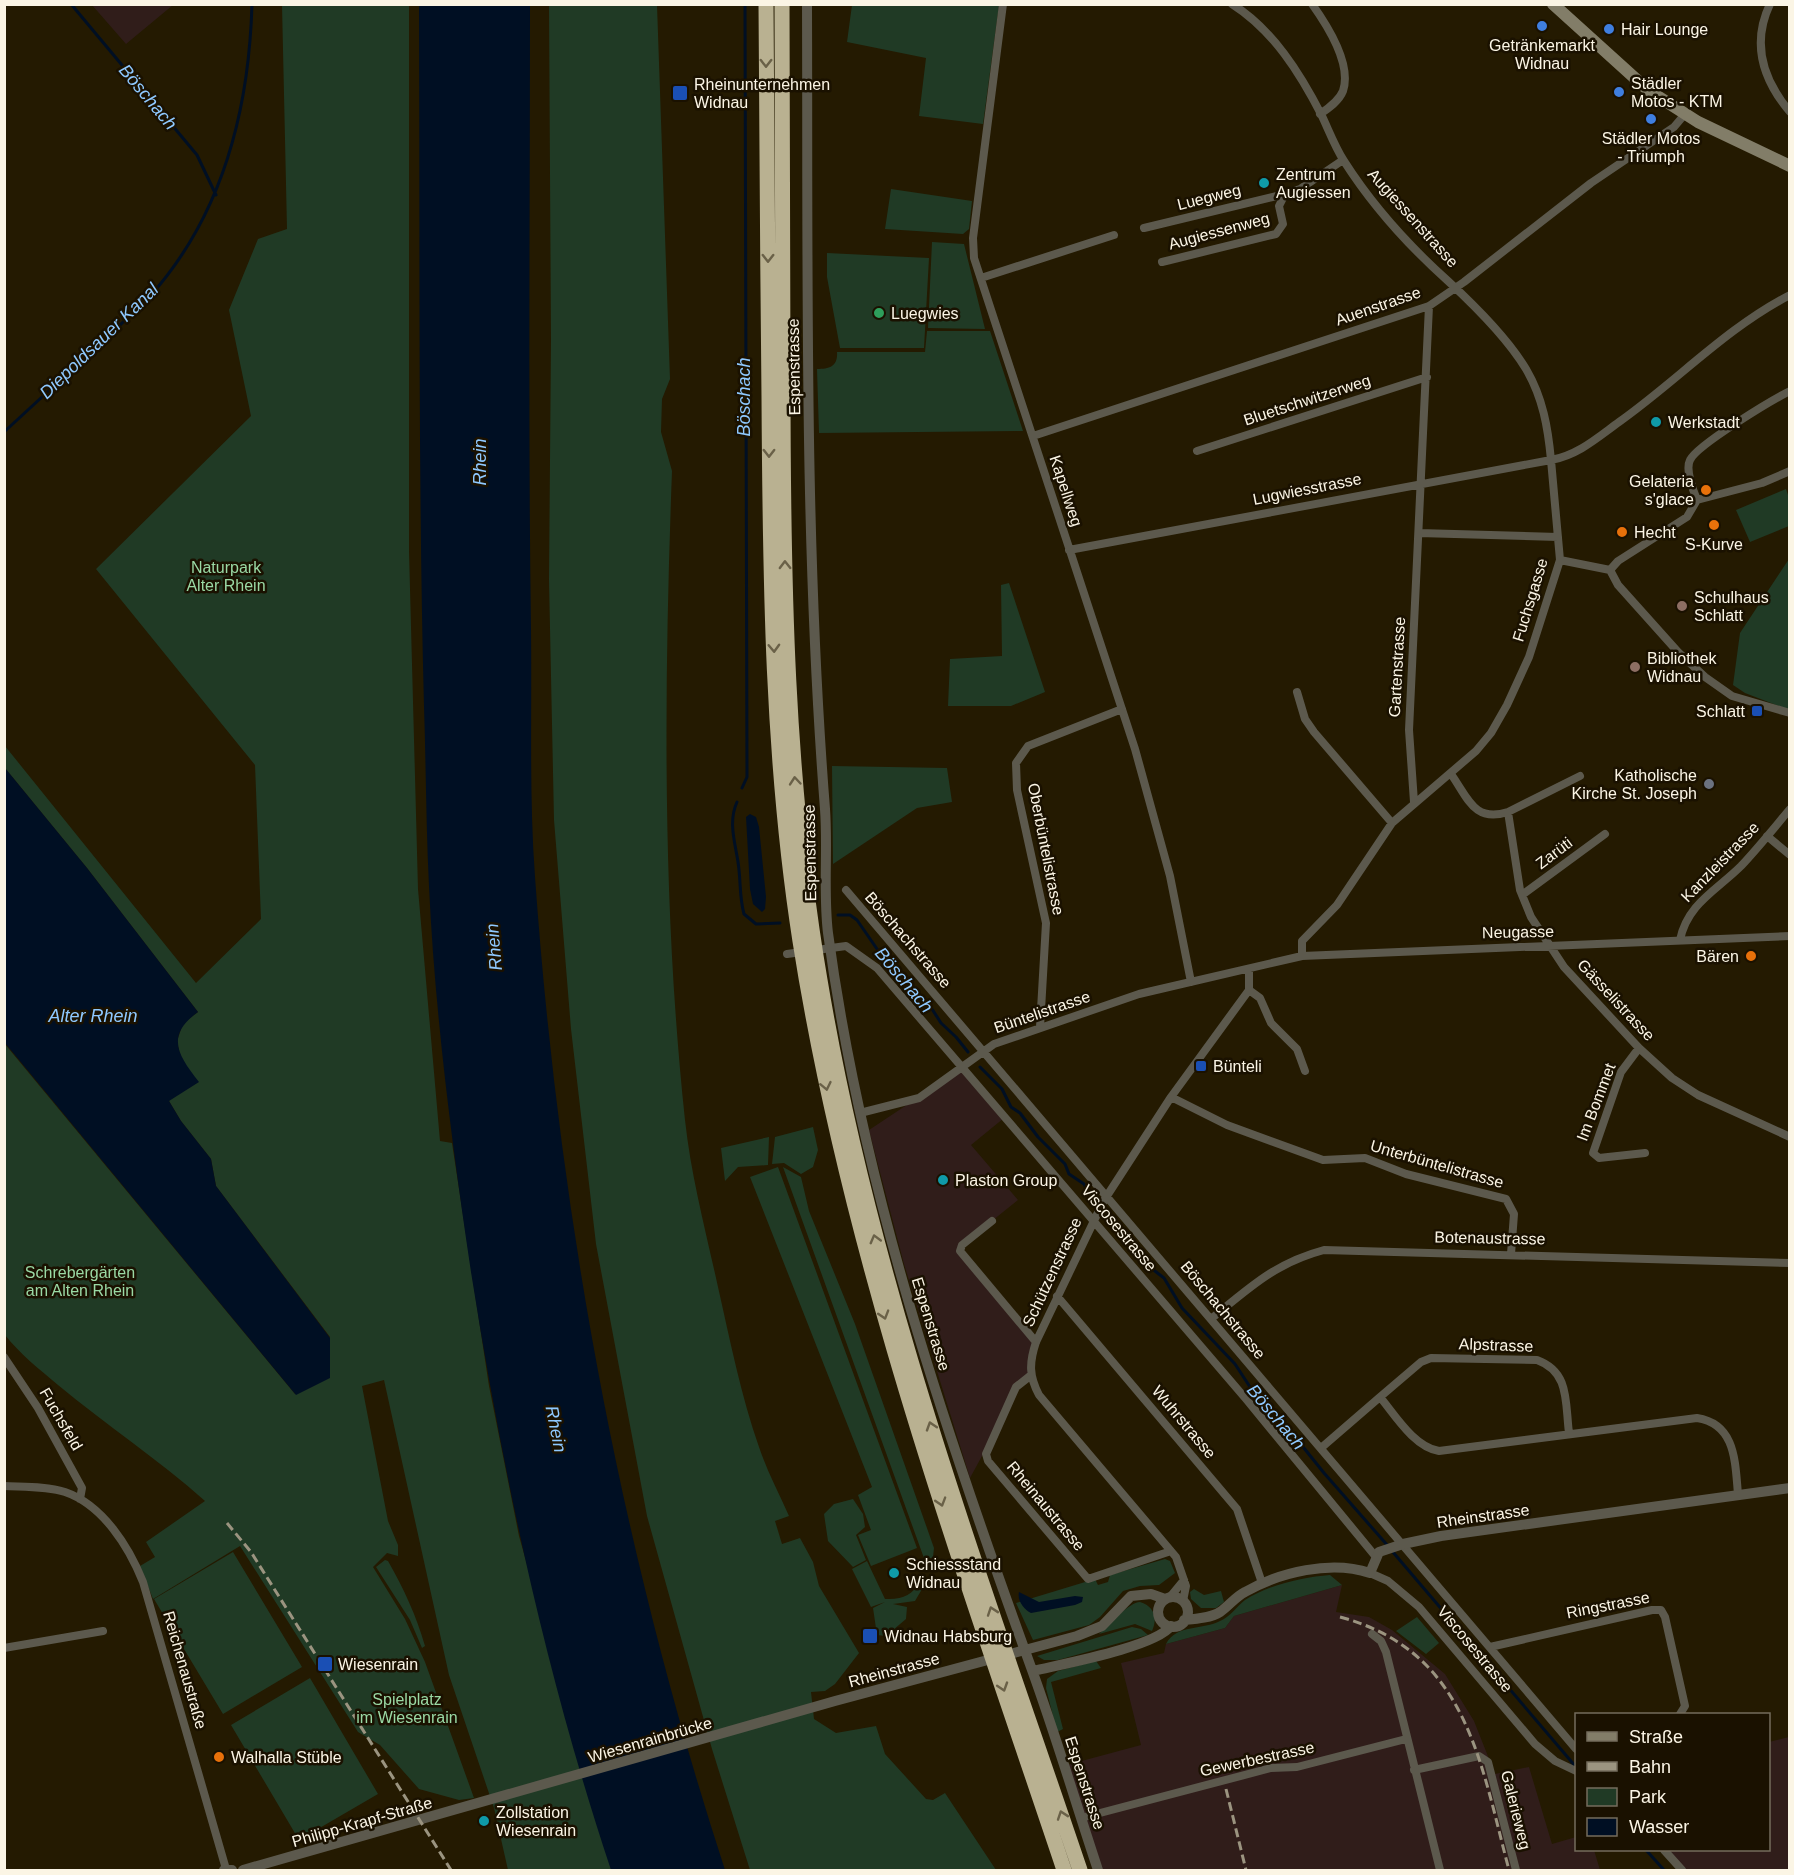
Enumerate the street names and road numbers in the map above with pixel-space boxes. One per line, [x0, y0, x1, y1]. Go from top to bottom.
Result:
street label: Augiessenstrasse [1364, 165, 1462, 271]
street label: Luegweg [1175, 181, 1243, 213]
street label: Augiessenweg [1167, 209, 1271, 253]
street label: Auenstrasse [1333, 283, 1423, 329]
street label: Espenstrasse [785, 318, 803, 416]
street label: Bluetschwitzerweg [1241, 371, 1373, 429]
street label: Kapellweg [1047, 453, 1085, 529]
street label: Lugwiesstrasse [1251, 470, 1363, 508]
street label: Fuchsgasse [1509, 556, 1551, 644]
street label: Gartenstrasse [1386, 616, 1408, 718]
street label: Oberbüntelistrasse [1025, 781, 1067, 917]
street label: Espenstrasse [801, 804, 819, 902]
street label: Kanzleistrasse [1678, 819, 1762, 905]
street label: Zarüti [1533, 834, 1575, 872]
street label: Böschachstrasse [861, 888, 955, 992]
street label: Neugasse [1482, 923, 1554, 941]
street label: Gässelistrasse [1574, 956, 1658, 1044]
street label: Büntelistrasse [992, 988, 1092, 1036]
street label: Im Bommet [1573, 1060, 1619, 1143]
street label: Unterbüntelistrasse [1368, 1137, 1506, 1191]
street label: Viscosestrasse [1078, 1181, 1160, 1275]
street label: Schützenstrasse [1019, 1215, 1085, 1329]
street label: Botenaustrasse [1434, 1229, 1546, 1247]
street label: Böschachstrasse [1177, 1258, 1269, 1362]
street label: Espenstrasse [909, 1275, 953, 1373]
street label: Alpstrasse [1458, 1335, 1534, 1355]
street label: Wuhrstrasse [1149, 1382, 1219, 1462]
street label: Fuchsfeld [36, 1385, 86, 1453]
street label: Rheinaustrasse [1004, 1458, 1088, 1554]
street label: Rheinstrasse [1436, 1501, 1531, 1531]
street label: Ringstrasse [1565, 1589, 1651, 1621]
street label: Viscosestrasse [1434, 1602, 1516, 1696]
street label: Reichenaustraße [160, 1609, 210, 1731]
street label: Rheinstrasse [847, 1650, 941, 1690]
street label: Wiesenrainbrücke [586, 1714, 714, 1766]
street label: Espenstrasse [1062, 1734, 1108, 1832]
street label: Gewerbestrasse [1198, 1739, 1316, 1779]
street label: Galerieweg [1498, 1769, 1534, 1851]
street label: Philipp-Krapf-Straße [290, 1794, 434, 1850]

